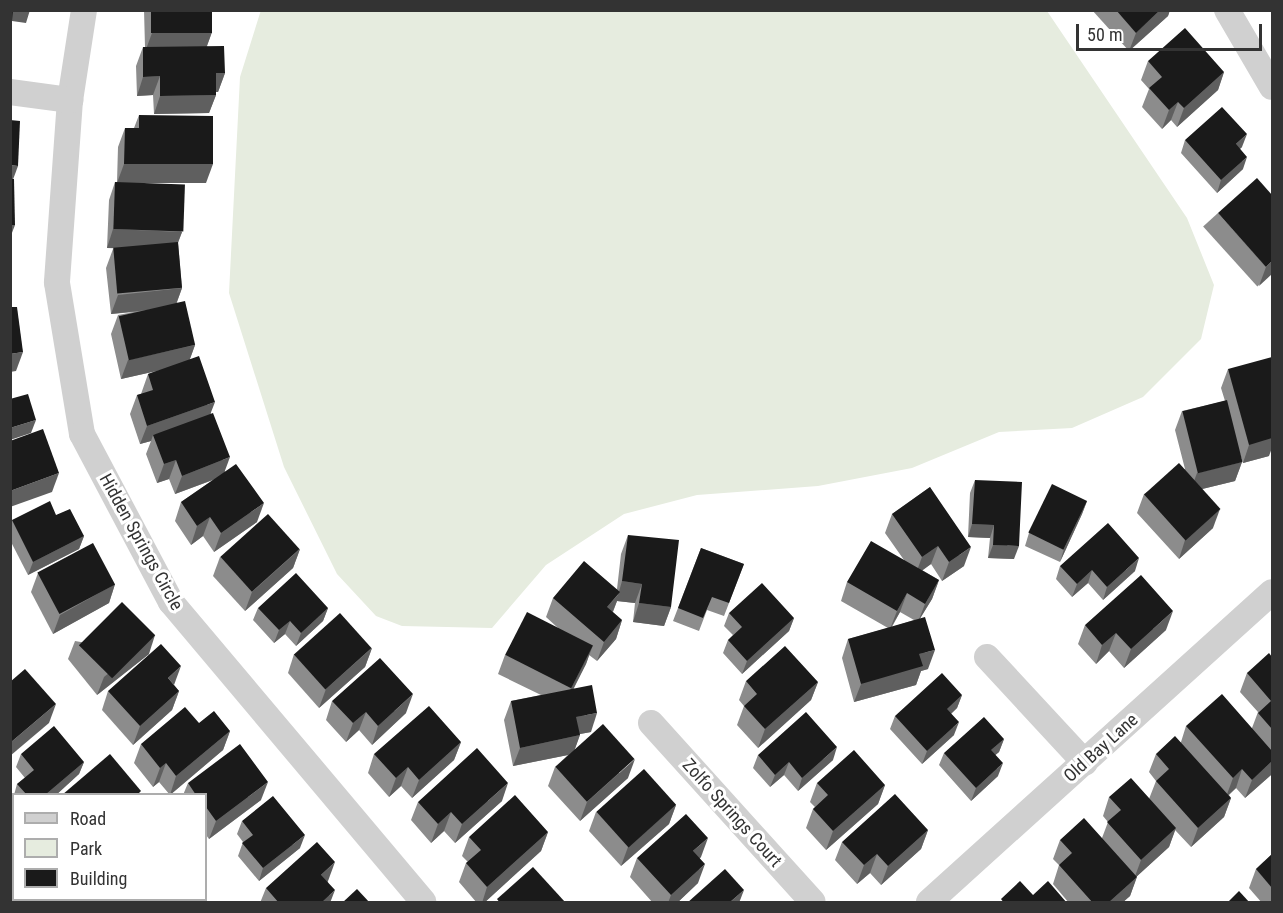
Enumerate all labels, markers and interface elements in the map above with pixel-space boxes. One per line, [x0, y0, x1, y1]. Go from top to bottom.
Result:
scale bar [1079, 12, 1265, 50]
text: 50 m [1087, 24, 1122, 45]
street label: Hidden Springs Circle [95, 470, 187, 614]
street label: Old Bay Lane [1059, 709, 1143, 787]
street label: Zolfo Springs Court [678, 754, 786, 872]
legend [12, 793, 207, 901]
text: Road [70, 808, 106, 829]
text: Park [70, 838, 102, 859]
text: Building [70, 868, 127, 889]

